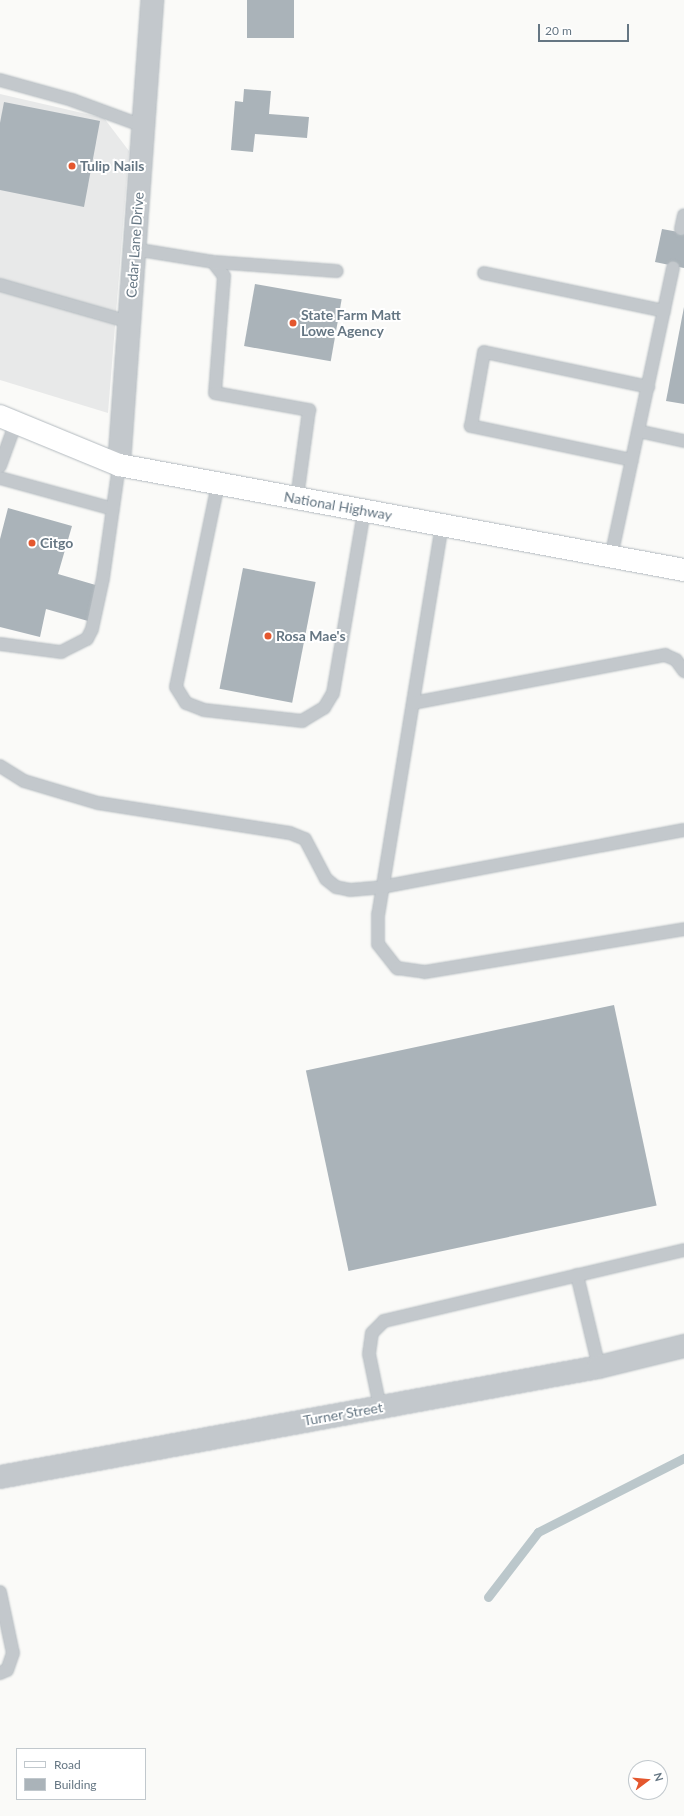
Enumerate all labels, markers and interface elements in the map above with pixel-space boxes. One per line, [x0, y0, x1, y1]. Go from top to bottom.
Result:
scale bar [540, 16, 631, 42]
text: 20 m [545, 23, 572, 38]
place label: Tulip Nails [80, 158, 144, 174]
marker: Tulip Nails [67, 161, 77, 171]
street label: Cedar Lane Drive [123, 191, 147, 299]
place label: State Farm Matt Lowe Agency [301, 307, 401, 340]
marker: State Farm Matt Lowe Agency [288, 318, 298, 328]
street label: National Highway [283, 488, 393, 524]
place label: Citgo [40, 535, 73, 551]
marker: Citgo [27, 538, 37, 548]
place label: Rosa Mae's [276, 628, 346, 644]
marker: Rosa Mae's [263, 631, 273, 641]
street label: Turner Street [302, 1399, 384, 1429]
legend [16, 1748, 146, 1800]
text: Road [54, 1757, 81, 1772]
north arrow [628, 1760, 668, 1800]
text: N [652, 1771, 666, 1783]
text: Building [54, 1777, 97, 1792]

